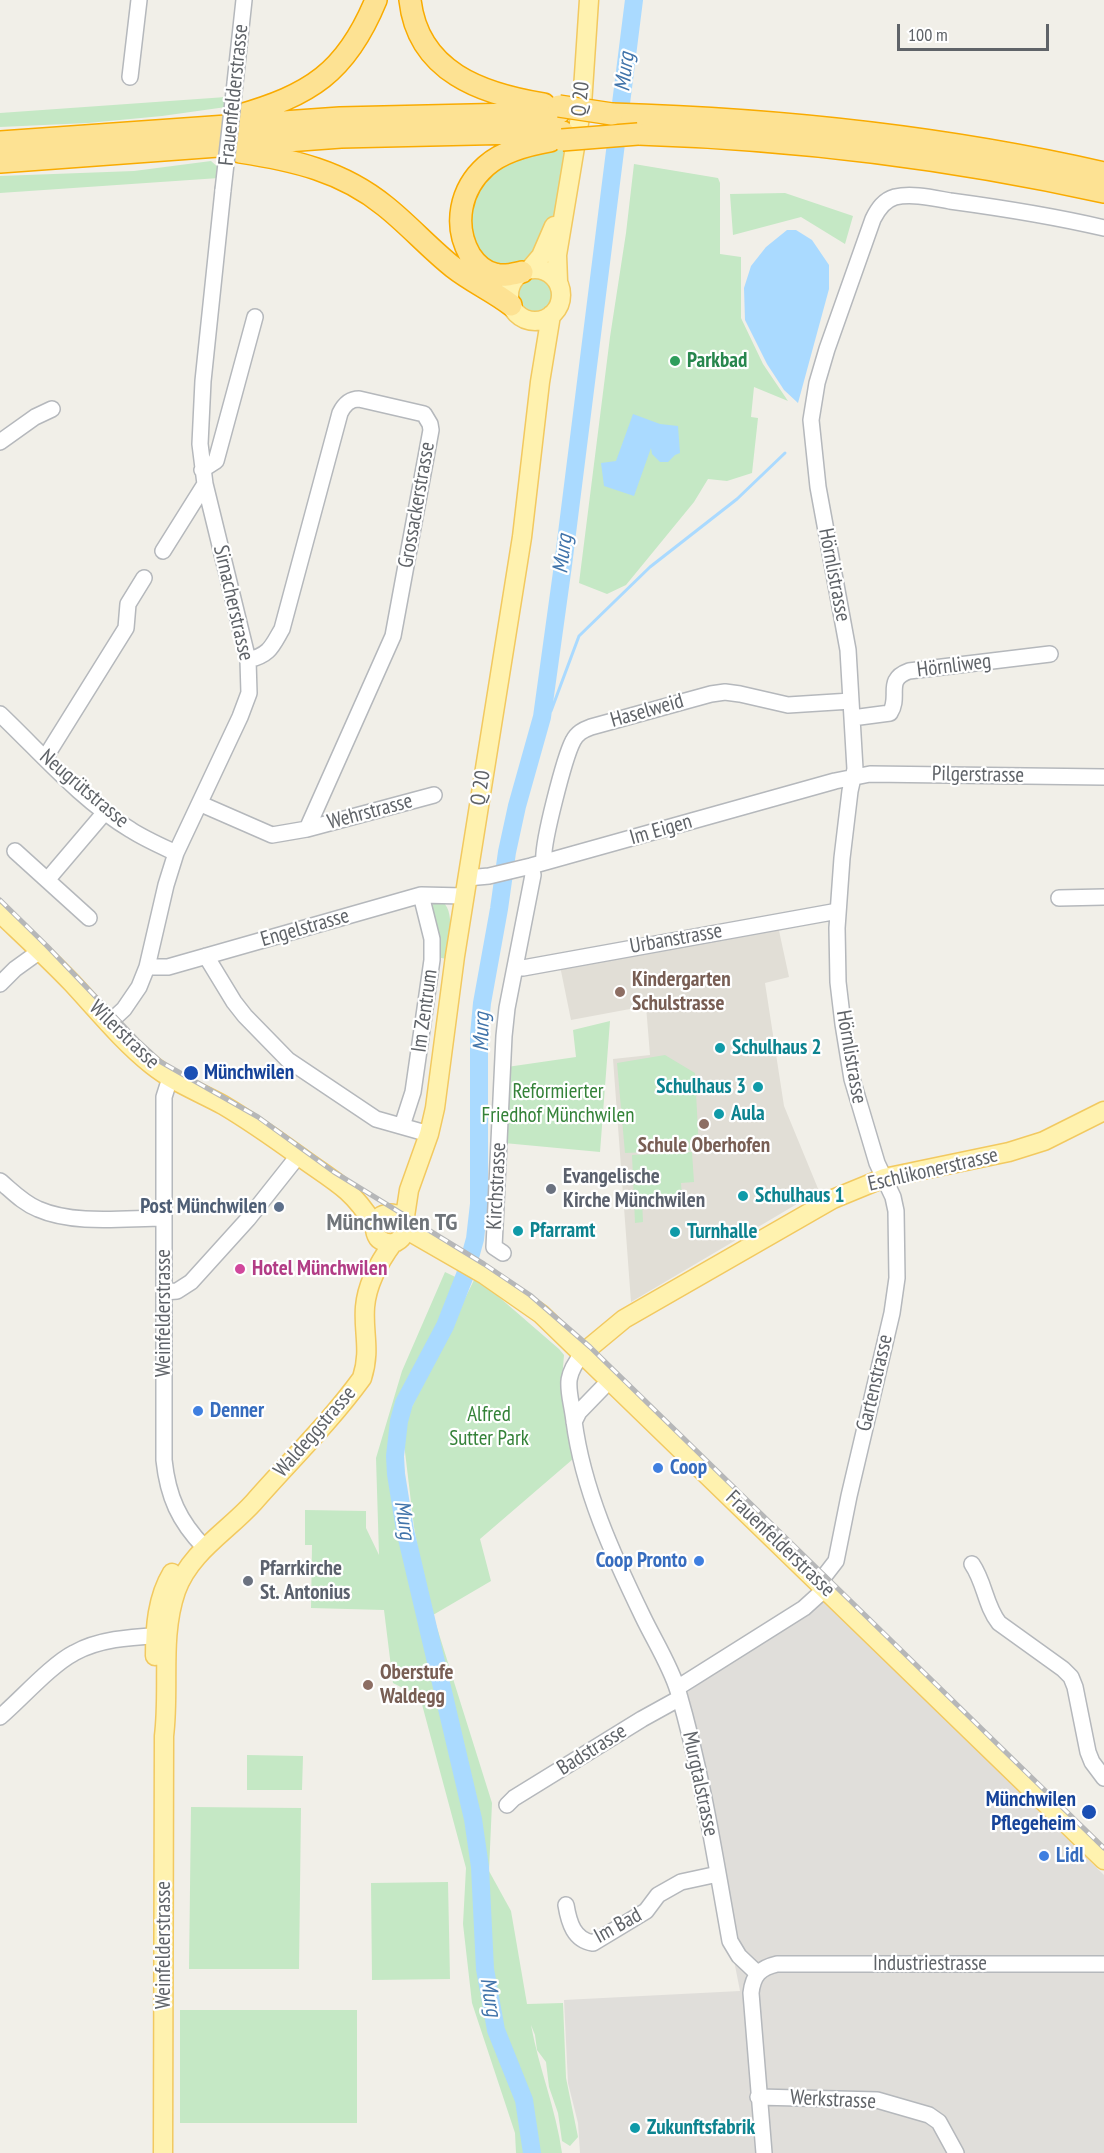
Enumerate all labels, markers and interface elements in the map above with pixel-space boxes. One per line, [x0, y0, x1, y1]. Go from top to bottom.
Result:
scale bar [900, 12, 1052, 50]
street label: Frauenfelderstrasse [214, 23, 254, 167]
text: 100 m [908, 23, 948, 46]
water label: Murg [610, 51, 640, 93]
street label: Q 20 [567, 80, 595, 118]
place label: Parkbad [687, 348, 747, 374]
marker: Parkbad [668, 354, 682, 368]
street label: Grossackerstrasse [394, 440, 440, 570]
street label: Hörnlistrasse [813, 526, 855, 624]
water label: Murg [548, 533, 578, 575]
street label: Sirnacherstrasse [207, 543, 259, 663]
street label: Hörnliweg [915, 649, 993, 683]
street label: Haselweid [608, 689, 686, 733]
street label: Neugrütstrasse [34, 744, 134, 834]
street label: Pilgerstrasse [932, 762, 1024, 788]
street label: Q 20 [466, 769, 496, 807]
street label: Wehrstrasse [325, 789, 415, 835]
street label: Im Eigen [627, 809, 695, 851]
street label: Engelstrasse [258, 903, 352, 953]
street label: Urbanstrasse [628, 918, 724, 960]
place label: Kindergarten Schulstrasse [632, 967, 731, 1017]
street label: Im Zentrum [407, 968, 443, 1054]
marker: Kindergarten Schulstrasse [613, 985, 627, 999]
street label: Wilerstrasse [84, 995, 164, 1075]
street label: Hörnlistrasse [830, 1008, 872, 1106]
water label: Murg [468, 1012, 496, 1052]
place label: Schulhaus 2 [732, 1035, 822, 1061]
marker: Schulhaus 2 [713, 1041, 727, 1055]
place label: Münchwilen [204, 1060, 294, 1086]
marker: Münchwilen [182, 1064, 200, 1082]
place label: Schulhaus 3 [656, 1074, 746, 1100]
park label: Reformierter Friedhof Münchwilen [482, 1079, 634, 1129]
marker: Schulhaus 3 [751, 1080, 765, 1094]
place label: Aula [731, 1101, 765, 1127]
marker: Aula [712, 1107, 726, 1121]
marker: Schule Oberhofen [697, 1117, 711, 1131]
place label: Schule Oberhofen [638, 1133, 770, 1159]
street label: Kirchstrasse [482, 1142, 512, 1230]
street label: Eschlikonerstrasse [865, 1143, 1001, 1197]
place label: Evangelische Kirche Münchwilen [563, 1164, 705, 1214]
marker: Evangelische Kirche Münchwilen [544, 1182, 558, 1196]
place label: Schulhaus 1 [755, 1183, 845, 1209]
marker: Schulhaus 1 [736, 1189, 750, 1203]
place label: Post Münchwilen [140, 1194, 267, 1220]
marker: Post Münchwilen [272, 1200, 286, 1214]
district label: Münchwilen TG [327, 1209, 457, 1237]
place label: Pfarramt [530, 1218, 595, 1244]
place label: Turnhalle [687, 1219, 757, 1245]
marker: Pfarramt [511, 1224, 525, 1238]
marker: Turnhalle [668, 1225, 682, 1239]
street label: Weinfelderstrasse [151, 1249, 177, 1377]
place label: Hotel Münchwilen [252, 1256, 387, 1282]
marker: Hotel Münchwilen [233, 1262, 247, 1276]
street label: Gartenstrasse [852, 1332, 898, 1434]
street label: Waldeggstrasse [269, 1381, 361, 1483]
place label: Denner [210, 1398, 264, 1424]
park label: Alfred Sutter Park [449, 1402, 529, 1452]
marker: Denner [191, 1404, 205, 1418]
place label: Coop [670, 1455, 707, 1481]
marker: Coop [651, 1461, 665, 1475]
street label: Frauenfelderstrasse [720, 1486, 840, 1602]
water label: Murg [388, 1499, 420, 1541]
place label: Coop Pronto [596, 1548, 687, 1574]
marker: Coop Pronto [692, 1554, 706, 1568]
place label: Pfarrkirche St. Antonius [260, 1556, 350, 1606]
marker: Pfarrkirche St. Antonius [241, 1574, 255, 1588]
place label: Oberstufe Waldegg [380, 1660, 453, 1710]
marker: Oberstufe Waldegg [361, 1678, 375, 1692]
street label: Badstrasse [553, 1719, 631, 1781]
street label: Murgtalstrasse [677, 1729, 723, 1839]
place label: Münchwilen Pflegeheim [986, 1787, 1076, 1837]
marker: Münchwilen Pflegeheim [1080, 1803, 1098, 1821]
place label: Lidl [1056, 1843, 1084, 1869]
marker: Lidl [1037, 1849, 1051, 1863]
street label: Weinfelderstrasse [151, 1881, 177, 2009]
street label: Im Bad [590, 1903, 646, 1949]
street label: Industriestrasse [873, 1951, 987, 1977]
water label: Murg [474, 1975, 506, 2019]
street label: Werkstrasse [789, 2085, 877, 2115]
place label: Zukunftsfabrik [647, 2115, 755, 2141]
marker: Zukunftsfabrik [628, 2121, 642, 2135]

